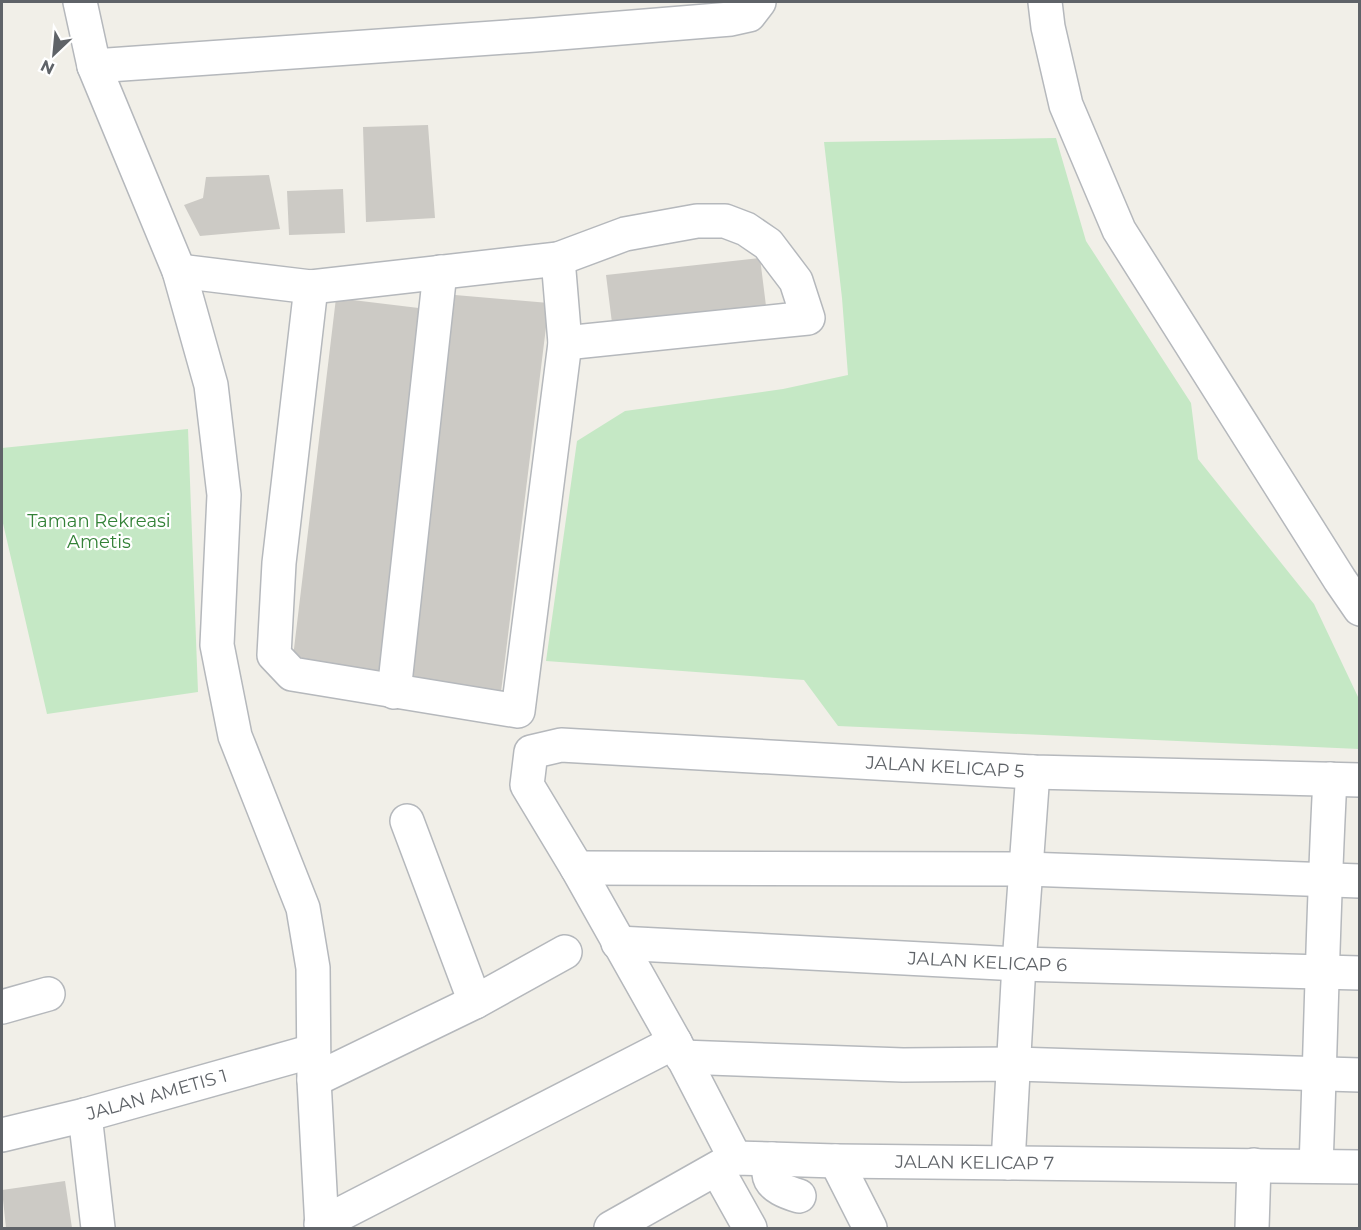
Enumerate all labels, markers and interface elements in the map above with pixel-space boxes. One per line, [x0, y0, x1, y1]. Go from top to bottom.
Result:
north arrow [24, 24, 84, 84]
text: N [38, 56, 58, 78]
park label: Taman Rekreasi Ametis [27, 510, 171, 553]
street label: JALAN KELICAP 5 [864, 751, 1025, 782]
street label: JALAN KELICAP 6 [906, 947, 1067, 976]
street label: JALAN AMETIS 1 [83, 1065, 230, 1125]
street label: JALAN KELICAP 7 [894, 1151, 1054, 1174]

